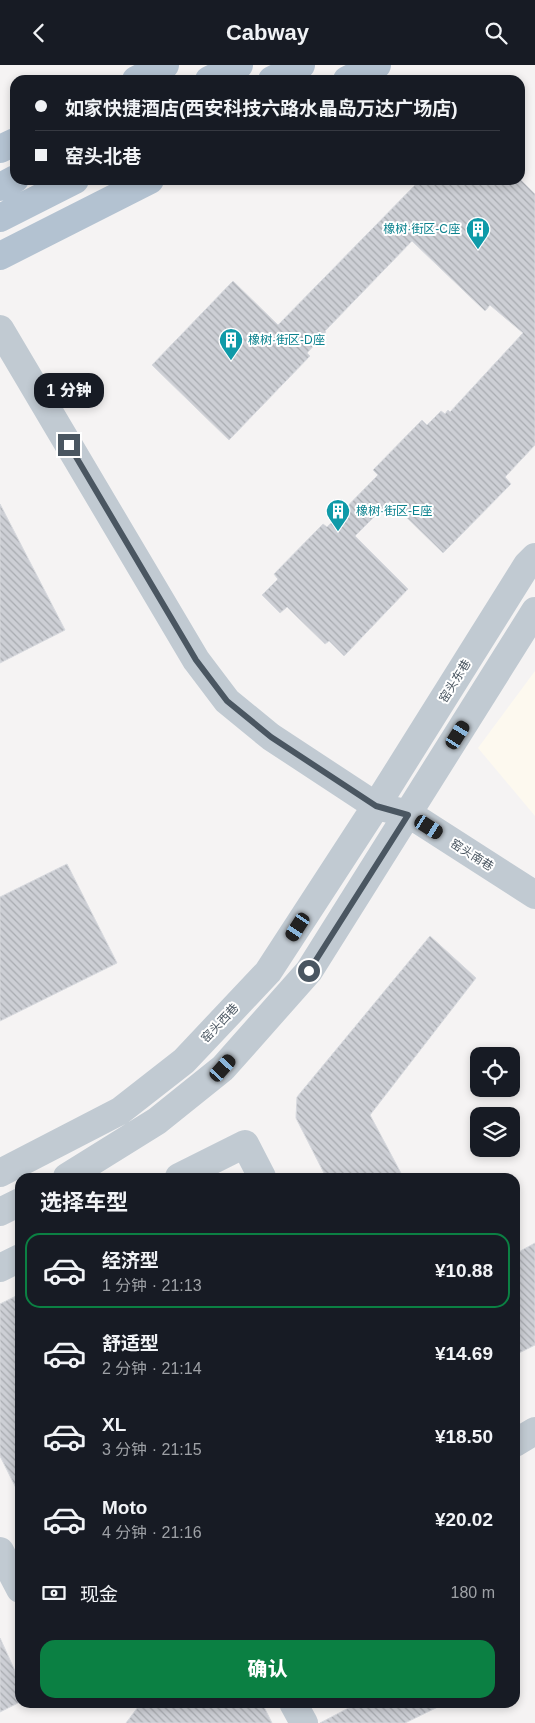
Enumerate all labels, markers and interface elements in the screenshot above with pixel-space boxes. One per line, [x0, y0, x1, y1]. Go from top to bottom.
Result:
icon: back [25, 19, 53, 47]
icon: search [482, 19, 510, 47]
text: Cabway [226, 20, 309, 45]
text: 如家快捷酒店(西安科技六路水晶岛万达广场店) [65, 98, 458, 119]
text: 窑头北巷 [65, 146, 141, 167]
building icon: 橡树·街区-C座 [465, 216, 491, 250]
place label: 橡树·街区-C座 [383, 222, 460, 236]
building icon: 橡树·街区-D座 [218, 327, 244, 361]
place label: 橡树·街区-D座 [248, 333, 325, 347]
callout: 1 分钟 [34, 373, 104, 407]
text: 1 分钟 [46, 382, 92, 399]
route end [58, 434, 80, 456]
building icon: 橡树·街区-E座 [325, 498, 351, 532]
place label: 橡树·街区-E座 [356, 504, 432, 518]
street label: 窑头东巷 [436, 657, 474, 705]
car [443, 718, 472, 752]
car [412, 813, 445, 841]
street label: 窑头南巷 [448, 836, 496, 874]
car [283, 910, 312, 944]
route start [298, 960, 320, 982]
street label: 窑头西巷 [199, 1001, 241, 1045]
map controls [470, 1047, 520, 1157]
button: locate [470, 1047, 520, 1097]
car [207, 1052, 238, 1084]
button: layers [470, 1107, 520, 1157]
text: 选择车型 [40, 1190, 128, 1215]
icon: car [42, 1248, 87, 1293]
text: 经济型 [102, 1250, 159, 1271]
text: ¥10.88 [435, 1260, 493, 1281]
text: 1 分钟 · 21:13 [102, 1277, 202, 1294]
icon: car [42, 1331, 87, 1376]
text: 舒适型 [102, 1333, 159, 1354]
text: ¥14.69 [435, 1343, 493, 1364]
text: 2 分钟 · 21:14 [102, 1360, 202, 1377]
icon: car [42, 1414, 87, 1459]
text: XL [102, 1414, 126, 1435]
text: ¥18.50 [435, 1426, 493, 1447]
text: 3 分钟 · 21:15 [102, 1441, 202, 1458]
icon: car [42, 1497, 87, 1542]
text: Moto [102, 1497, 147, 1518]
text: ¥20.02 [435, 1509, 493, 1530]
text: 4 分钟 · 21:16 [102, 1524, 202, 1541]
icon: cash [40, 1579, 68, 1607]
text: 现金 [80, 1584, 118, 1605]
text: 180 m [451, 1584, 495, 1601]
button: 确认 [40, 1640, 495, 1698]

